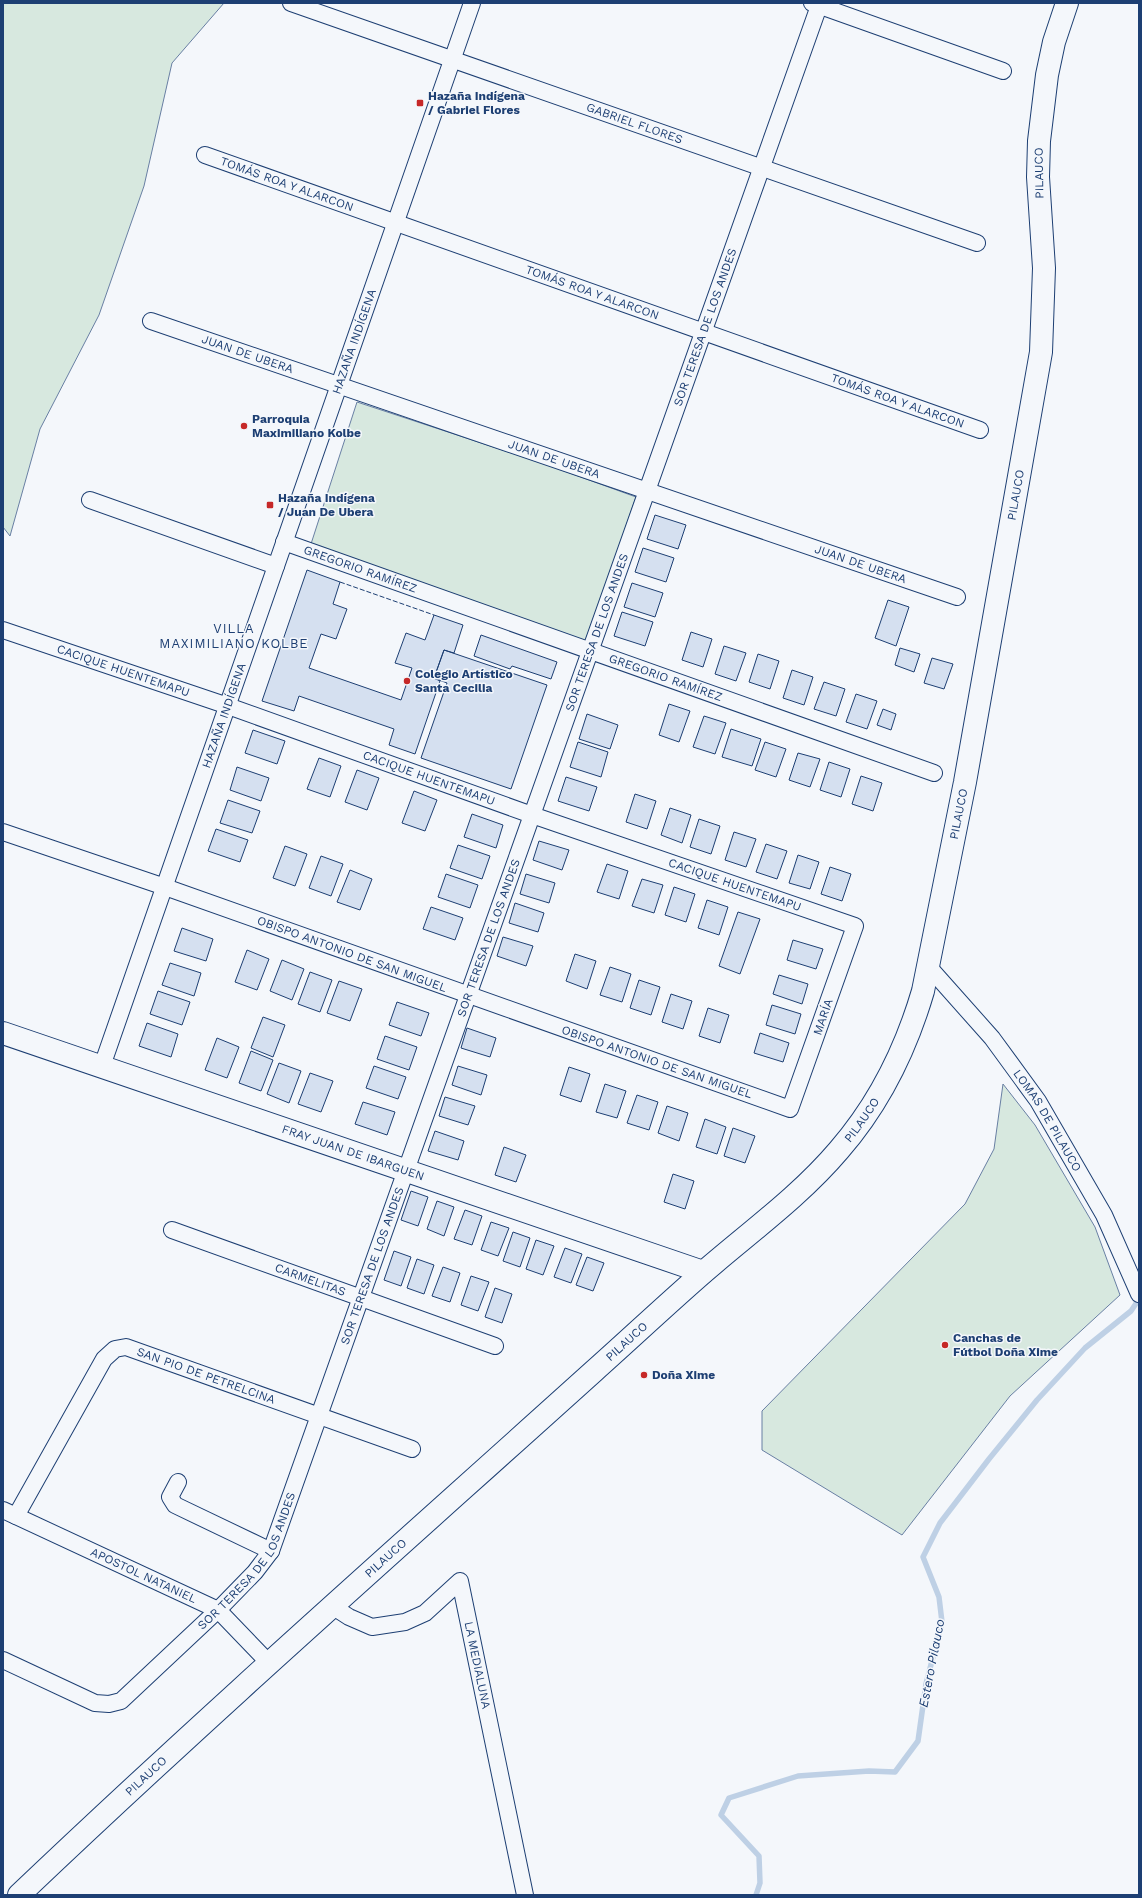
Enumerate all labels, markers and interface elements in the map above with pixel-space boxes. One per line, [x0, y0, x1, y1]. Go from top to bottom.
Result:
place label: Hazaña Indígena / Gabriel Flores [428, 89, 525, 117]
marker: Hazaña Indígena / Gabriel Flores [415, 98, 425, 108]
street label: GABRIEL FLORES [585, 100, 685, 147]
street label: PILAUCO [1032, 147, 1046, 199]
street label: TOMÁS ROA Y ALARCON [218, 154, 356, 214]
street label: SOR TERESA DE LOS ANDES [671, 246, 739, 408]
street label: TOMÁS ROA Y ALARCON [524, 262, 661, 323]
street label: HAZAÑA INDÍGENA [329, 287, 379, 396]
street label: JUAN DE UBERA [200, 332, 295, 376]
street label: TOMÁS ROA Y ALARCON [829, 371, 966, 431]
place label: Parroquia Maximiliano Kolbe [252, 412, 361, 440]
marker: Parroquia Maximiliano Kolbe [239, 421, 249, 431]
street label: JUAN DE UBERA [506, 437, 602, 481]
street label: PILAUCO [1004, 468, 1027, 522]
place label: Hazaña Indígena / Juan De Ubera [278, 491, 375, 519]
marker: Hazaña Indígena / Juan De Ubera [265, 500, 275, 510]
street label: JUAN DE UBERA [813, 542, 908, 586]
street label: GREGORIO RAMÍREZ [302, 543, 419, 596]
street label: SOR TERESA DE LOS ANDES [562, 552, 631, 713]
district label: VILLA MAXIMILIANO KOLBE [159, 621, 309, 651]
street label: CACIQUE HUENTEMAPU [55, 642, 192, 700]
street label: GREGORIO RAMÍREZ [607, 651, 724, 704]
street label: HAZAÑA INDÍGENA [199, 661, 249, 770]
place label: Colegio Artístico Santa Cecilia [415, 667, 513, 695]
marker: Colegio Artístico Santa Cecilia [402, 676, 412, 686]
street label: CACIQUE HUENTEMAPU [361, 748, 497, 808]
street label: PILAUCO [947, 787, 971, 840]
street label: CACIQUE HUENTEMAPU [667, 855, 803, 914]
street label: SOR TERESA DE LOS ANDES [454, 857, 523, 1019]
street label: OBISPO ANTONIO DE SAN MIGUEL [255, 913, 449, 995]
street label: MARÍA [810, 997, 836, 1037]
street label: OBISPO ANTONIO DE SAN MIGUEL [560, 1023, 754, 1101]
street label: LOMAS DE PILAUCO [1010, 1067, 1084, 1174]
street label: PILAUCO [841, 1095, 882, 1145]
street label: FRAY JUAN DE IBARGUEN [280, 1122, 426, 1183]
street label: SOR TERESA DE LOS ANDES [338, 1185, 407, 1347]
street label: CARMELITAS [273, 1261, 348, 1299]
street label: PILAUCO [603, 1319, 650, 1364]
place label: Canchas de Fútbol Doña Xime [953, 1331, 1058, 1359]
marker: Canchas de Fútbol Doña Xime [940, 1340, 950, 1350]
street label: SAN PIO DE PETRELCINA [135, 1344, 277, 1407]
place label: Doña Xime [652, 1368, 715, 1382]
marker: Doña Xime [639, 1370, 649, 1380]
street label: SOR TERESA DE LOS ANDES [195, 1490, 298, 1632]
street label: PILAUCO [362, 1536, 409, 1581]
street label: APOSTOL NATANIEL [88, 1545, 199, 1606]
water label: Estero Pilauco [916, 1618, 947, 1709]
street label: LA MEDIALUNA [462, 1620, 493, 1710]
street label: PILAUCO [122, 1753, 170, 1799]

